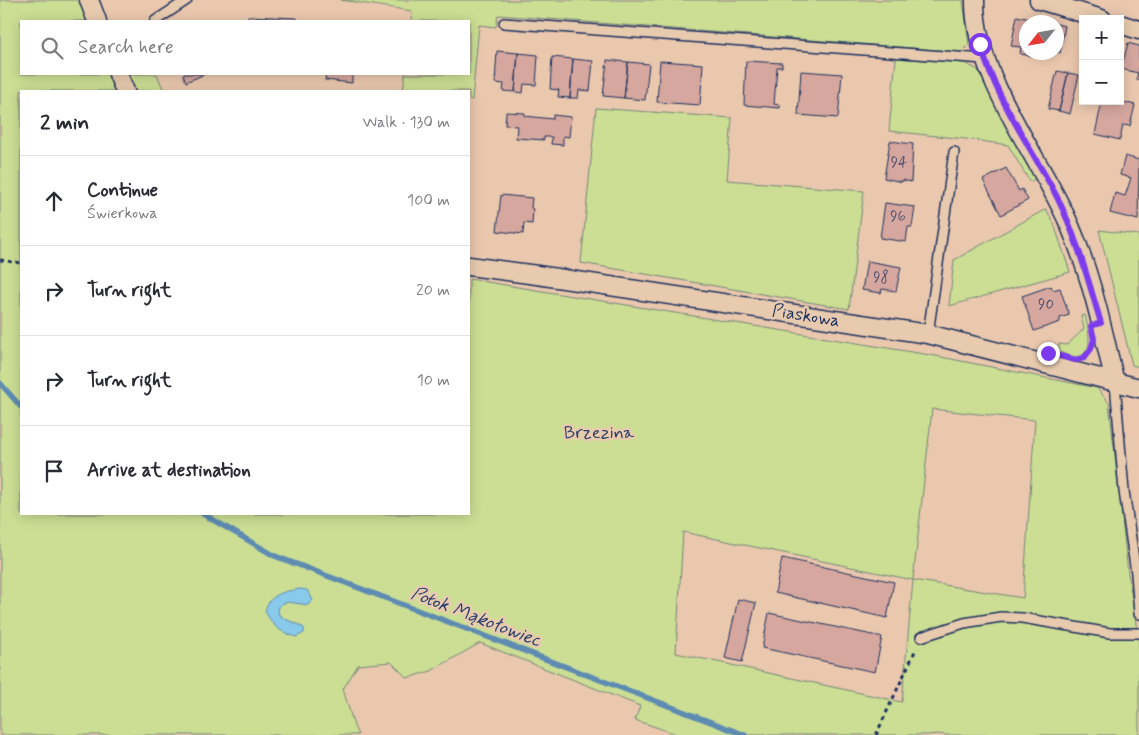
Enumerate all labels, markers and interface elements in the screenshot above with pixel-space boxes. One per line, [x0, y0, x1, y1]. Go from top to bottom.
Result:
north arrow [1019, 15, 1064, 60]
map controls [1079, 15, 1124, 105]
button: + [1079, 15, 1124, 60]
search box [20, 20, 470, 75]
route start [969, 33, 992, 56]
icon: search [38, 34, 66, 62]
text: Search here [78, 35, 174, 60]
button: − [1079, 60, 1124, 105]
text: 2 min [40, 109, 89, 137]
text: Walk · 130 m [363, 112, 450, 133]
house number: 94 [891, 153, 907, 173]
text: Continue [87, 178, 158, 203]
icon: ahead [40, 187, 68, 215]
text: 100 m [407, 190, 450, 211]
text: Świerkowa [87, 203, 157, 224]
house number: 96 [890, 207, 906, 227]
house number: 98 [873, 268, 889, 288]
icon: right [40, 277, 68, 305]
text: Turn right [87, 278, 171, 303]
text: 20 m [416, 280, 450, 301]
house number: 90 [1038, 295, 1054, 315]
street label: Piaskowa [770, 299, 842, 333]
route end [1037, 342, 1060, 365]
icon: right [40, 367, 68, 395]
text: Turn right [87, 368, 171, 393]
text: 10 m [417, 370, 450, 391]
park label: Brzezina [564, 421, 634, 445]
icon: arrive [40, 457, 68, 485]
text: Arrive at destination [87, 458, 251, 483]
water label: Potok Mąkołowiec [407, 581, 545, 653]

